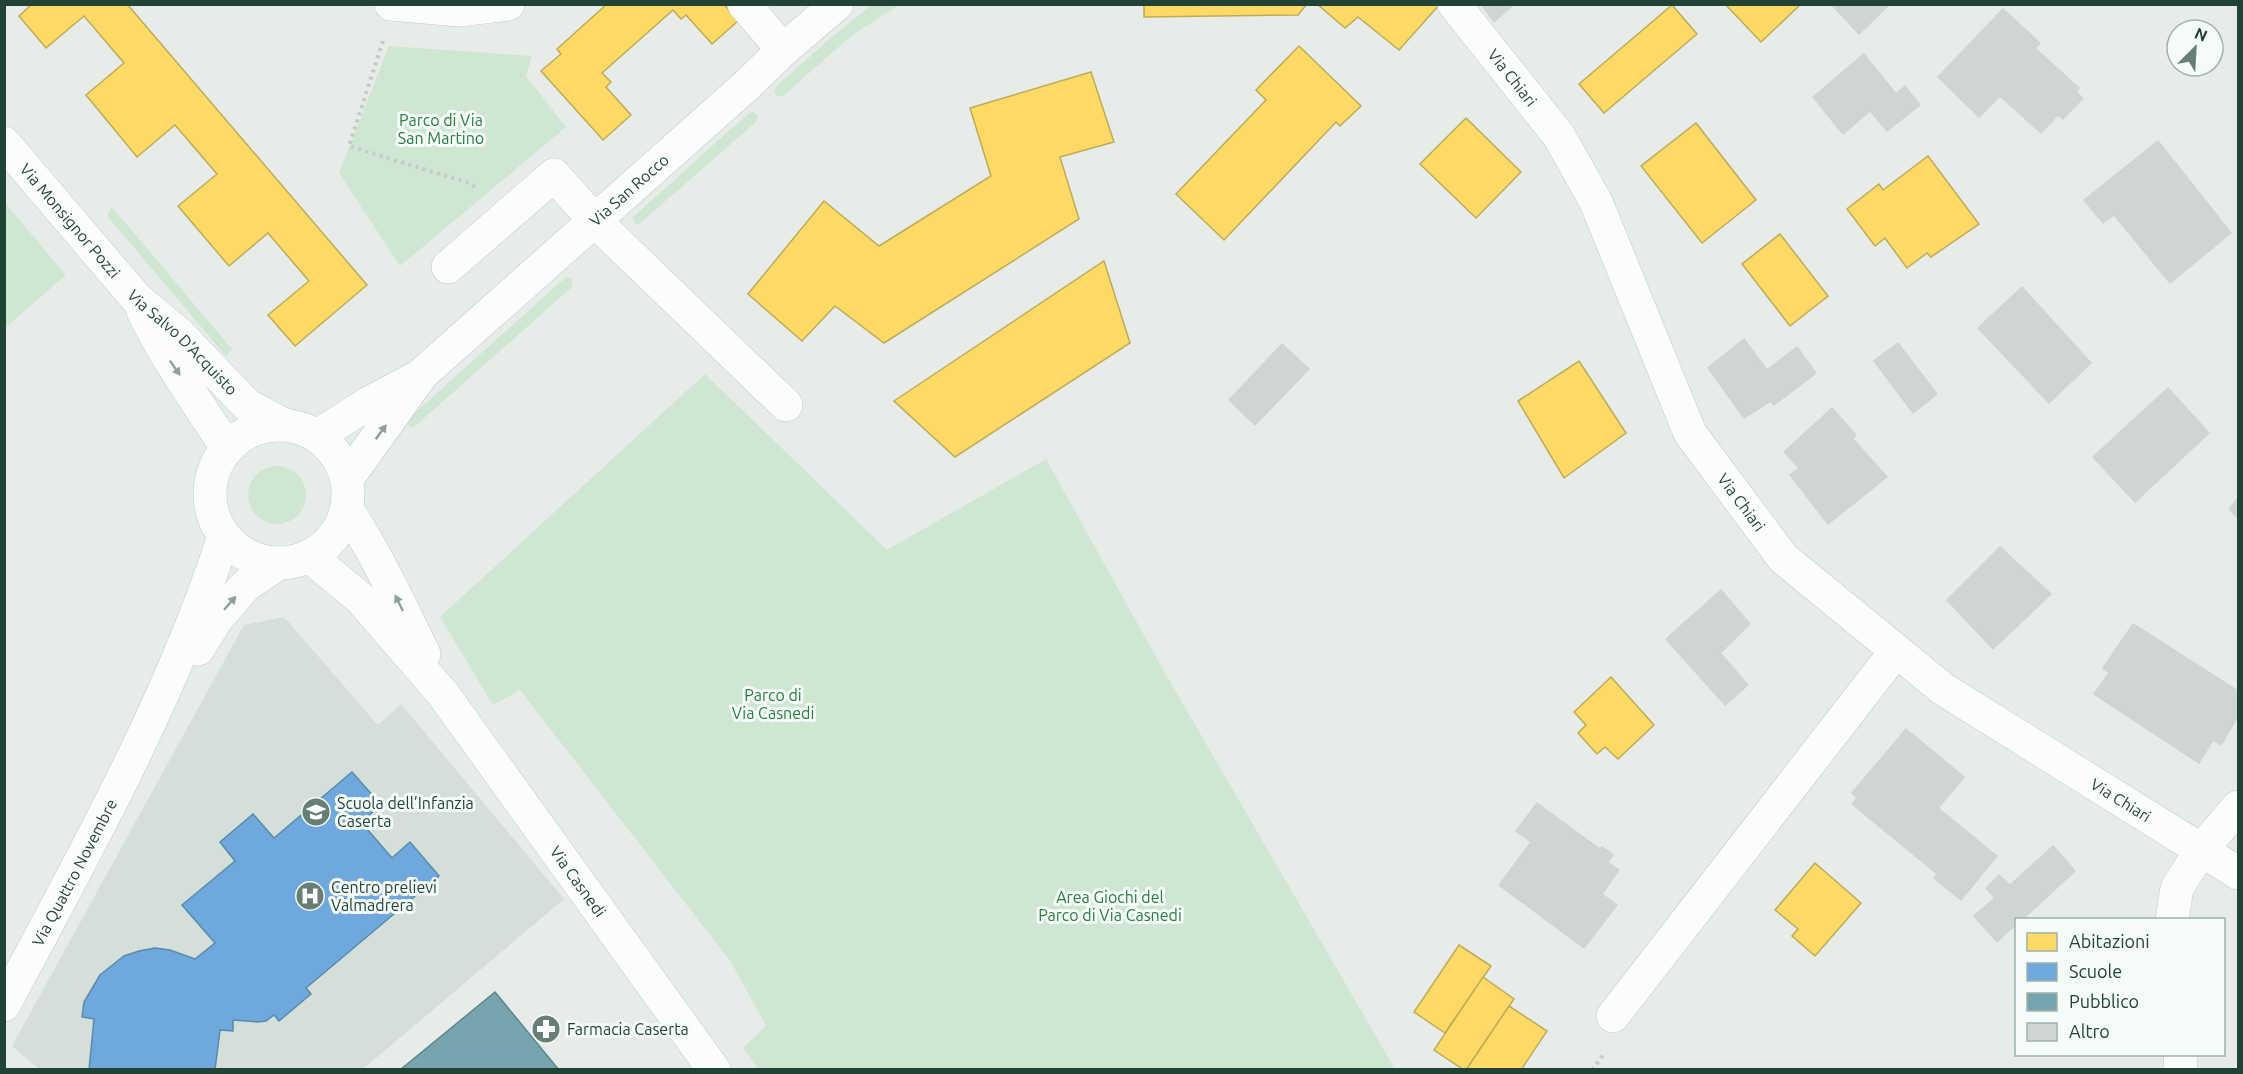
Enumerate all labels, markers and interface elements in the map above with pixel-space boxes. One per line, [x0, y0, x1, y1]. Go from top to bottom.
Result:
north arrow [2165, 18, 2225, 78]
text: N [2192, 24, 2210, 45]
street label: Via Chiari [1484, 46, 1541, 110]
park label: Parco di Via San Martino [398, 111, 484, 147]
street label: Via San Rocco [586, 150, 672, 230]
street label: Via Monsignor Pozzi [16, 160, 124, 281]
street label: Via Salvo D'Acquisto [124, 286, 241, 399]
one-way arrow [169, 360, 181, 376]
one-way arrow [375, 424, 387, 440]
street label: Via Chiari [1714, 470, 1769, 535]
one-way arrow [395, 595, 404, 612]
one-way arrow [223, 596, 236, 611]
park label: Parco di Via Casnedi [732, 686, 814, 722]
street label: Via Chiari [2088, 774, 2154, 825]
place label: Scuola dell’Infanzia Caserta [337, 794, 474, 830]
street label: Via Quattro Novembre [28, 796, 120, 949]
school or university icon: Scuola dell’Infanzia Caserta [300, 796, 332, 828]
street label: Via Casnedi [547, 843, 610, 920]
place label: Centro prelievi Valmadrera [331, 878, 437, 914]
hospital icon: Centro prelievi Valmadrera [294, 880, 326, 912]
park label: Area Giochi del Parco di Via Casnedi [1038, 888, 1182, 924]
legend [2015, 918, 2225, 1056]
text: Abitazioni [2069, 931, 2150, 951]
text: Scuole [2069, 961, 2122, 981]
text: Pubblico [2069, 991, 2139, 1011]
pharmacy icon: Farmacia Caserta [530, 1013, 562, 1045]
place label: Farmacia Caserta [567, 1020, 689, 1038]
text: Altro [2069, 1021, 2110, 1041]

